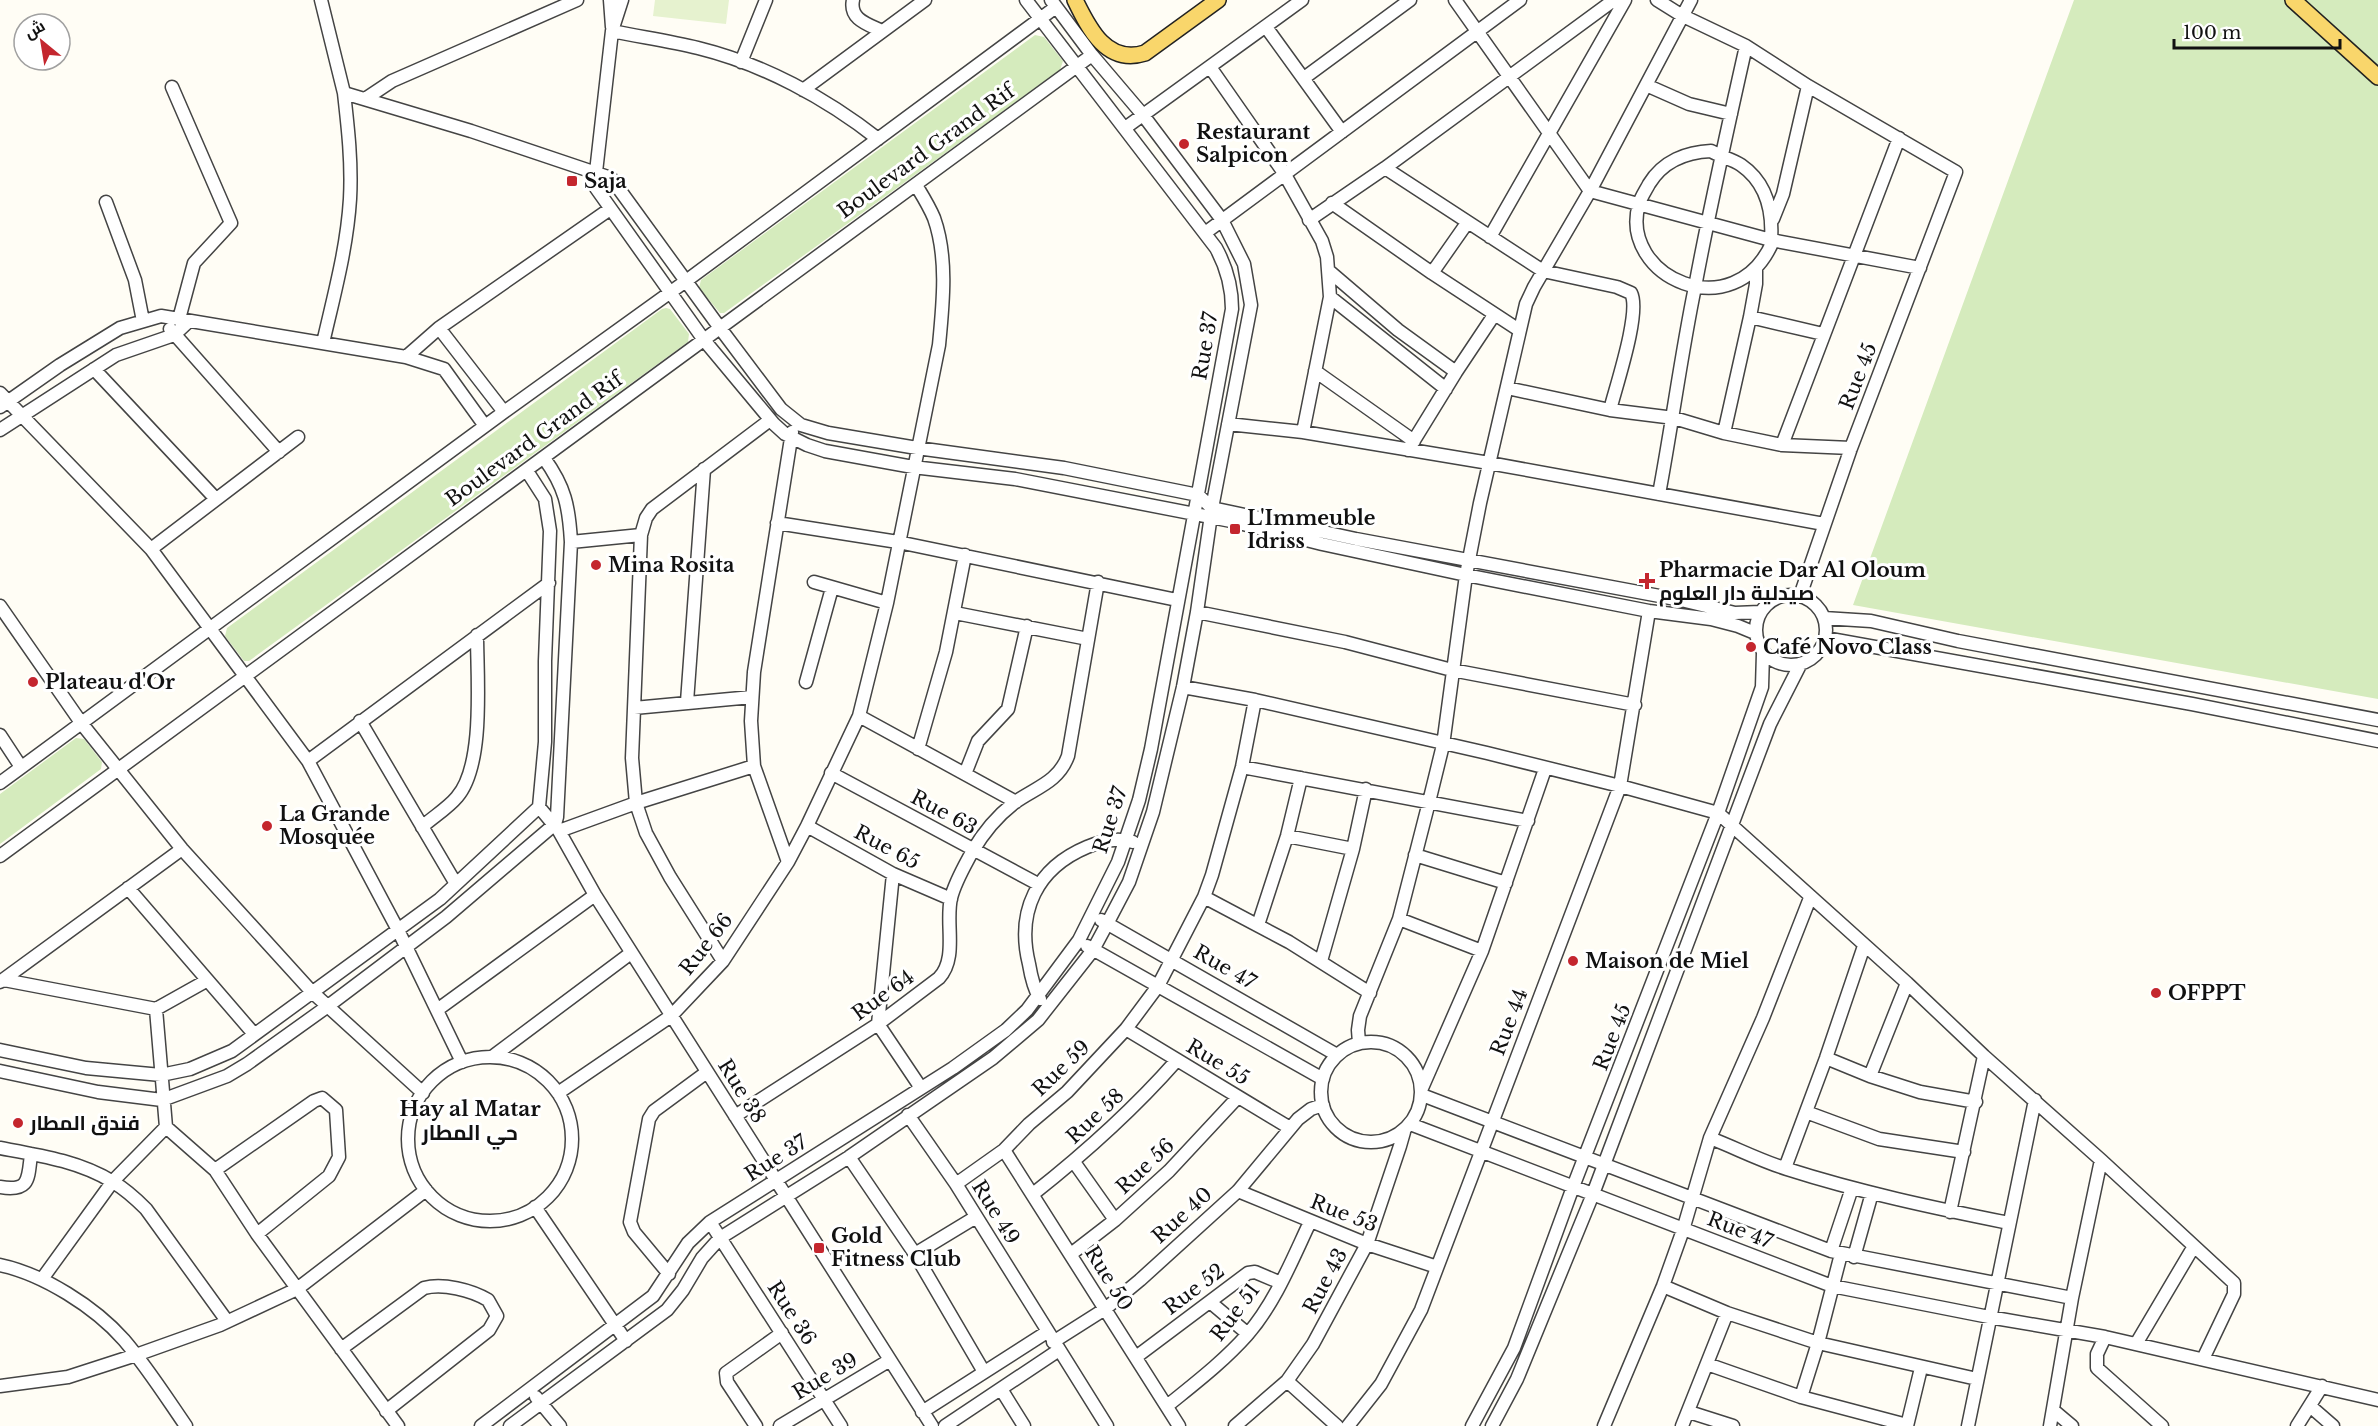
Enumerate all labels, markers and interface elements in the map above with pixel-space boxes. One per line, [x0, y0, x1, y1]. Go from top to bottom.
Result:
north arrow [12, 12, 72, 72]
scale bar [2174, 12, 2340, 50]
text: ش [21, 15, 48, 43]
text: 100 m [2183, 22, 2241, 44]
street label: Boulevard Grand Rif [833, 77, 1021, 223]
place label: Restaurant Salpicon [1196, 120, 1310, 167]
marker: Restaurant Salpicon [1177, 137, 1191, 151]
place label: Saja [584, 169, 627, 193]
marker: Saja [565, 174, 579, 188]
street label: Rue 37 [1187, 309, 1223, 382]
street label: Rue 45 [1834, 339, 1882, 413]
street label: Boulevard Grand Rif [441, 365, 629, 511]
place label: L'Immeuble Idriss [1247, 506, 1375, 553]
marker: L'Immeuble Idriss [1228, 522, 1242, 536]
place label: Mina Rosita [608, 553, 735, 577]
marker: Mina Rosita [589, 558, 603, 572]
place label: Pharmacie Dar Al Oloum صيدلية دار العلوم [1659, 558, 1926, 607]
marker: Pharmacie Dar Al Oloum صيدلية دار العلوم [1640, 574, 1654, 588]
place label: Café Novo Class [1763, 635, 1932, 659]
marker: Café Novo Class [1744, 640, 1758, 654]
place label: Plateau d'Or [45, 670, 175, 694]
marker: Plateau d'Or [26, 675, 40, 689]
street label: Rue 37 [1088, 783, 1132, 856]
street label: Rue 63 [907, 785, 981, 839]
place label: La Grande Mosquée [279, 802, 390, 849]
marker: La Grande Mosquée [260, 819, 274, 833]
street label: Rue 65 [850, 820, 924, 874]
street label: Rue 66 [674, 908, 738, 980]
street label: Rue 47 [1190, 940, 1261, 995]
place label: Maison de Miel [1585, 949, 1749, 973]
marker: Maison de Miel [1566, 954, 1580, 968]
street label: Rue 64 [847, 964, 919, 1026]
place label: OFPPT [2168, 981, 2246, 1005]
street label: Rue 44 [1485, 985, 1533, 1059]
marker: OFPPT [2149, 986, 2163, 1000]
street label: Rue 45 [1588, 1000, 1636, 1074]
street label: Rue 55 [1182, 1034, 1254, 1090]
street label: Rue 59 [1027, 1035, 1095, 1101]
street label: Rue 38 [713, 1055, 771, 1127]
street label: Rue 58 [1061, 1083, 1129, 1149]
district label: Hay al Matar حي المطار [399, 1096, 541, 1150]
place label: فندق المطار [29, 1111, 140, 1136]
marker: فندق المطار [11, 1116, 25, 1130]
street label: Rue 37 [740, 1129, 812, 1186]
street label: Rue 56 [1111, 1133, 1179, 1199]
street label: Rue 49 [967, 1176, 1025, 1248]
street label: Rue 40 [1147, 1182, 1217, 1248]
street label: Rue 53 [1307, 1189, 1381, 1237]
street label: Rue 47 [1704, 1207, 1777, 1254]
place label: Gold Fitness Club [831, 1224, 961, 1271]
marker: Gold Fitness Club [812, 1241, 826, 1255]
street label: Rue 50 [1080, 1241, 1138, 1315]
street label: Rue 43 [1298, 1244, 1352, 1318]
street label: Rue 52 [1159, 1258, 1229, 1320]
street label: Rue 36 [762, 1276, 822, 1350]
street label: Rue 51 [1205, 1278, 1265, 1346]
street label: Rue 39 [788, 1347, 862, 1405]

